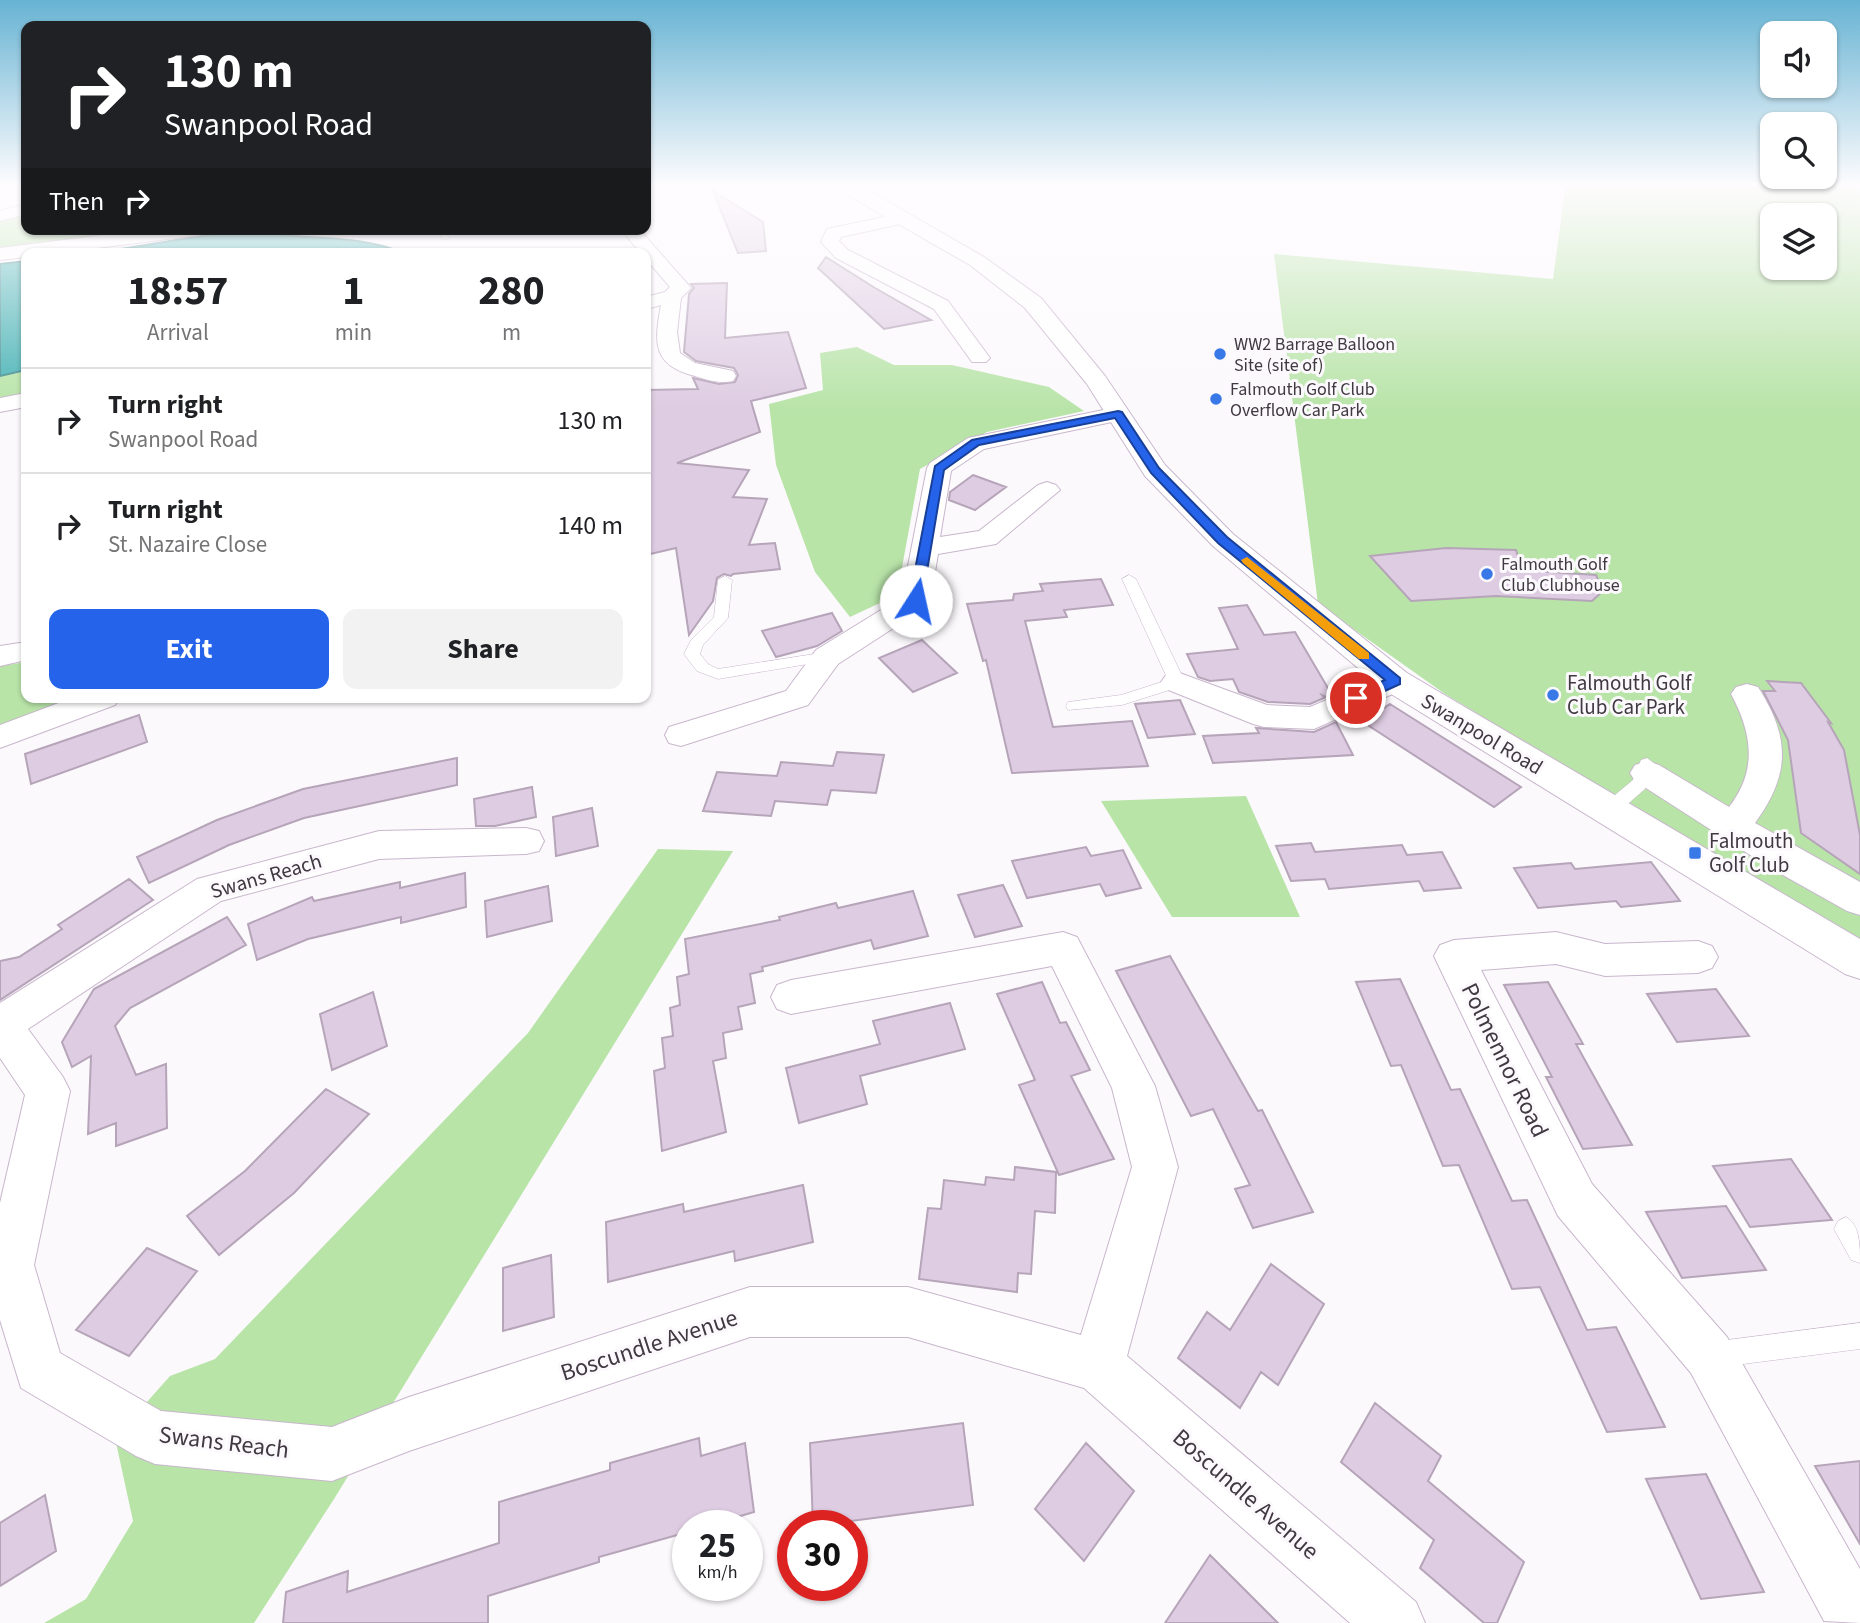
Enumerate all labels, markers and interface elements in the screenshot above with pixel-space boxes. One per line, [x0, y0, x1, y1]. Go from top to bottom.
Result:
map controls [1760, 21, 1837, 280]
button: sound [1760, 21, 1837, 98]
text: 130 m [164, 37, 293, 107]
icon: right [49, 49, 140, 140]
text: Swanpool Road [164, 102, 373, 148]
button: search [1760, 112, 1837, 189]
icon: right [118, 182, 156, 220]
text: Then [49, 183, 104, 220]
button: layers [1760, 203, 1837, 280]
text: 18:57 [127, 261, 229, 321]
text: 1 [342, 261, 364, 321]
text: 280 [478, 261, 545, 321]
text: Arrival [147, 316, 209, 349]
text: min [335, 316, 372, 349]
text: m [502, 316, 521, 349]
place label: WW2 Barrage Balloon Site (site of) [1234, 332, 1395, 378]
marker: WW2 Barrage Balloon Site (site of) [1212, 346, 1228, 362]
place label: Falmouth Golf Club Overflow Car Park [1230, 377, 1375, 423]
text: Turn right [108, 386, 223, 423]
marker: Falmouth Golf Club Overflow Car Park [1208, 391, 1224, 407]
icon: right [49, 402, 87, 440]
text: 130 m [557, 402, 623, 439]
text: Swanpool Road [108, 423, 258, 456]
text: Turn right [108, 491, 223, 528]
icon: right [49, 507, 87, 545]
text: 140 m [557, 507, 623, 544]
text: St. Nazaire Close [108, 528, 267, 561]
place label: Falmouth Golf Club Clubhouse [1501, 552, 1620, 598]
position arrow [879, 564, 953, 638]
marker: Falmouth Golf Club Clubhouse [1479, 566, 1495, 582]
button: Exit [49, 609, 329, 689]
button: Share [343, 609, 623, 689]
pin [1326, 668, 1386, 728]
place label: Falmouth Golf Club Car Park [1567, 668, 1692, 722]
icon: arrive [1337, 679, 1375, 717]
street label: Swanpool Road [1415, 686, 1549, 782]
marker: Falmouth Golf Club Car Park [1545, 687, 1561, 703]
place label: Falmouth Golf Club [1709, 826, 1793, 880]
marker: Falmouth Golf Club [1687, 845, 1703, 861]
street label: Swans Reach [207, 846, 325, 906]
street label: Polmennor Road [1452, 977, 1557, 1143]
street label: Boscundle Avenue [556, 1300, 742, 1391]
street label: Swans Reach [157, 1417, 291, 1468]
street label: Boscundle Avenue [1165, 1421, 1327, 1568]
speed limit sign: 30 [777, 1510, 868, 1601]
text: 25 [699, 1521, 736, 1571]
text: km/h [698, 1560, 737, 1585]

